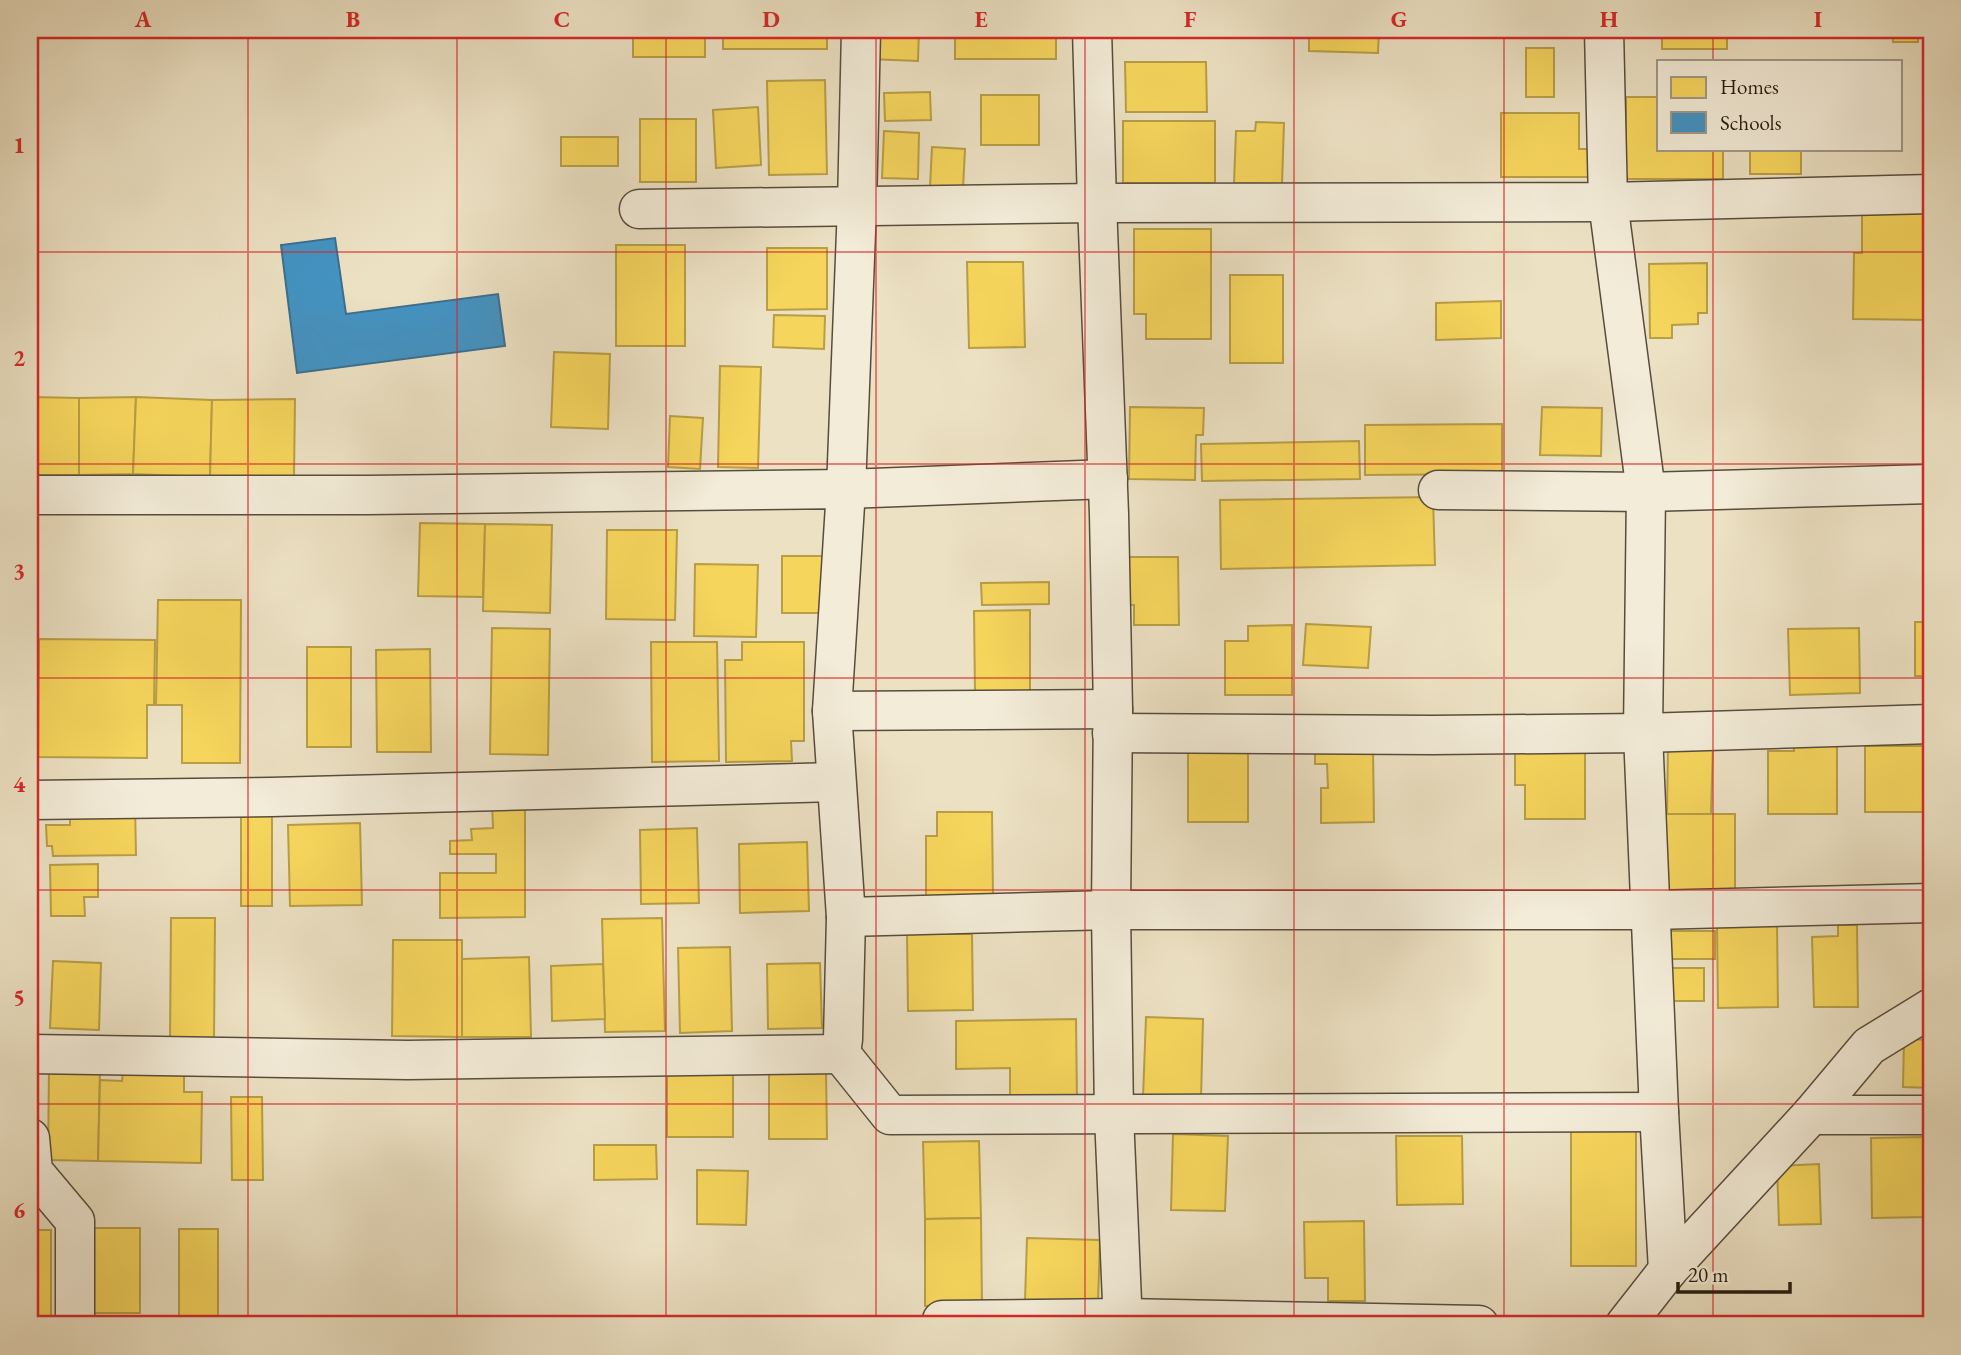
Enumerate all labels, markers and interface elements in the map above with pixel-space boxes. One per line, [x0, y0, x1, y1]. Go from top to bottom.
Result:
text: A [134, 4, 152, 34]
text: B [346, 4, 360, 34]
text: C [554, 4, 570, 34]
text: D [762, 4, 780, 34]
text: E [974, 4, 988, 34]
text: F [1184, 4, 1197, 34]
text: G [1391, 4, 1407, 34]
text: H [1600, 4, 1618, 34]
text: I [1814, 4, 1822, 34]
legend [1657, 60, 1902, 150]
text: Homes [1720, 73, 1779, 100]
text: Schools [1720, 109, 1782, 136]
text: 1 [13, 130, 25, 160]
text: 2 [13, 343, 25, 373]
text: 3 [13, 556, 25, 586]
text: 4 [13, 769, 26, 799]
text: 5 [13, 982, 25, 1012]
text: 6 [13, 1195, 25, 1225]
scale bar [1678, 1250, 1790, 1294]
text: 20 m [1688, 1261, 1729, 1288]

